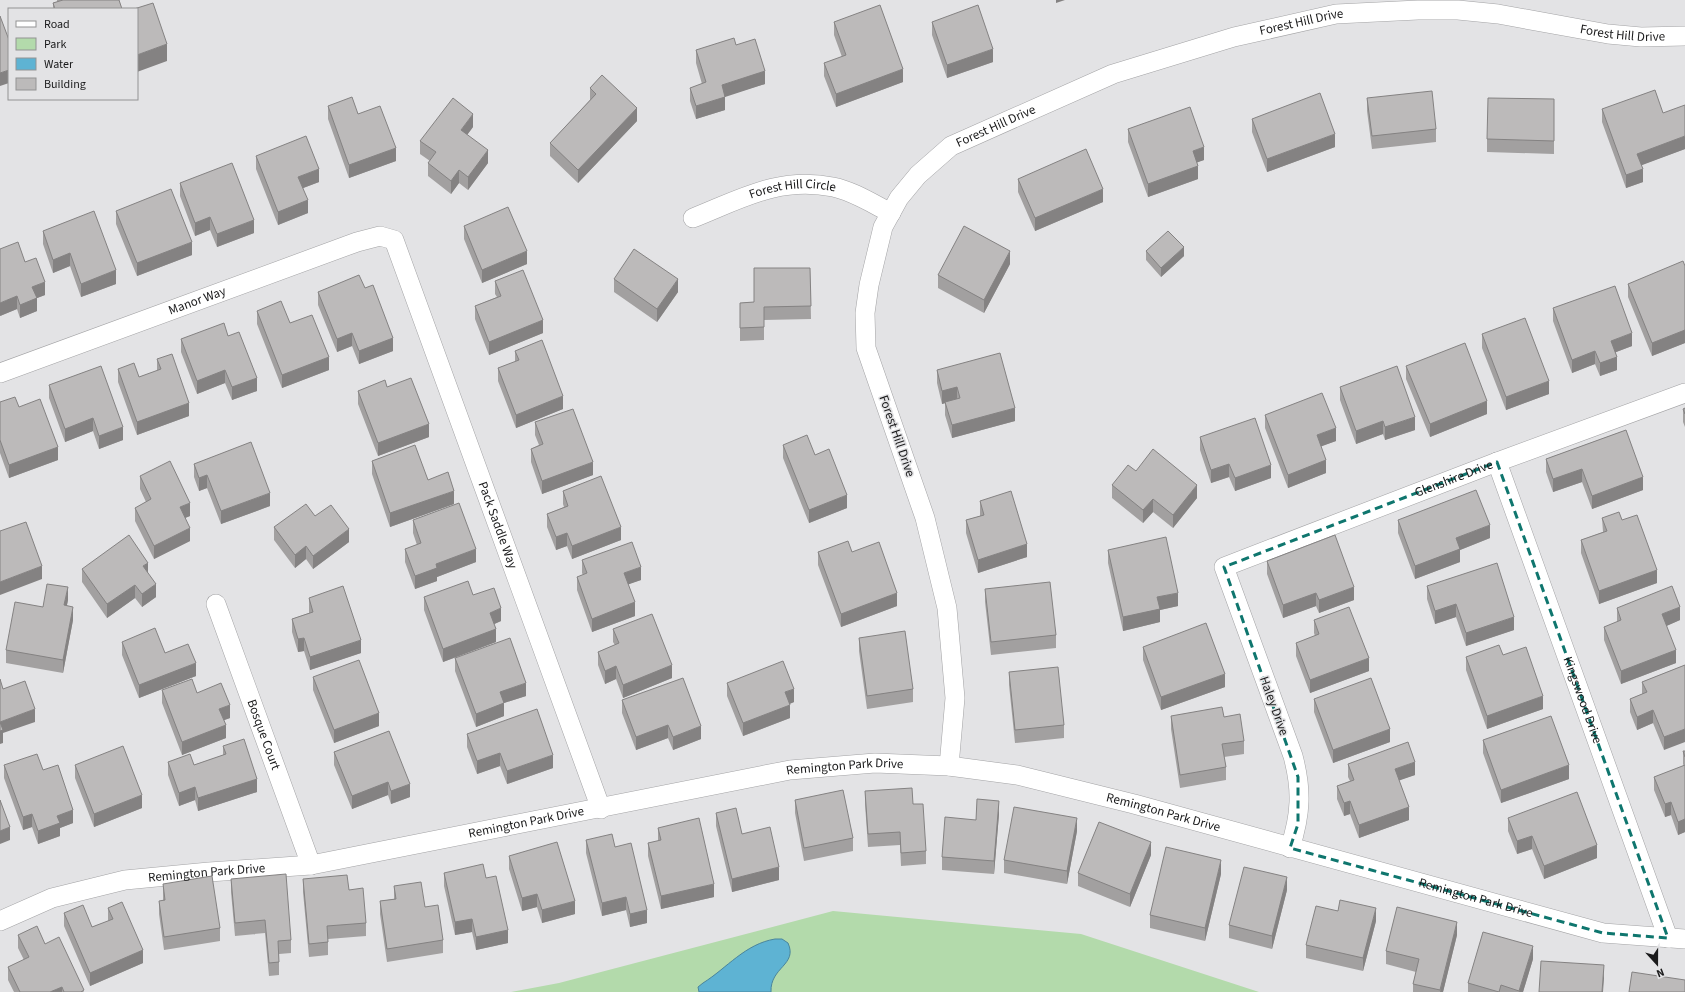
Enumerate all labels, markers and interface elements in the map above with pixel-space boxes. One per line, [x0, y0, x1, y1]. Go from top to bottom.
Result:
street label: Forest Hill Drive [1258, 5, 1344, 40]
legend [8, 8, 138, 100]
text: Road [44, 16, 70, 33]
street label: Forest Hill Drive [1579, 20, 1665, 46]
text: Park [44, 36, 66, 53]
text: Water [44, 56, 74, 73]
text: Building [44, 76, 86, 93]
street label: Forest Hill Drive [953, 101, 1038, 152]
street label: Forest Hill Circle [747, 175, 838, 203]
street label: Manor Way [166, 282, 228, 319]
street label: Forest Hill Drive [875, 393, 919, 479]
street label: Glenshire Drive [1412, 455, 1495, 502]
street label: Pack Saddle Way [474, 479, 522, 571]
street label: Kingswood Drive [1559, 654, 1606, 746]
street label: Haley Drive [1255, 674, 1293, 738]
street label: Bosque Court [242, 697, 285, 773]
street label: Remington Park Drive [785, 754, 904, 780]
street label: Remington Park Drive [1104, 788, 1222, 836]
street label: Remington Park Drive [467, 802, 586, 843]
street label: Remington Park Drive [147, 859, 266, 887]
street label: Remington Park Drive [1417, 874, 1535, 922]
north arrow [1637, 944, 1677, 984]
text: N [1654, 965, 1667, 981]

